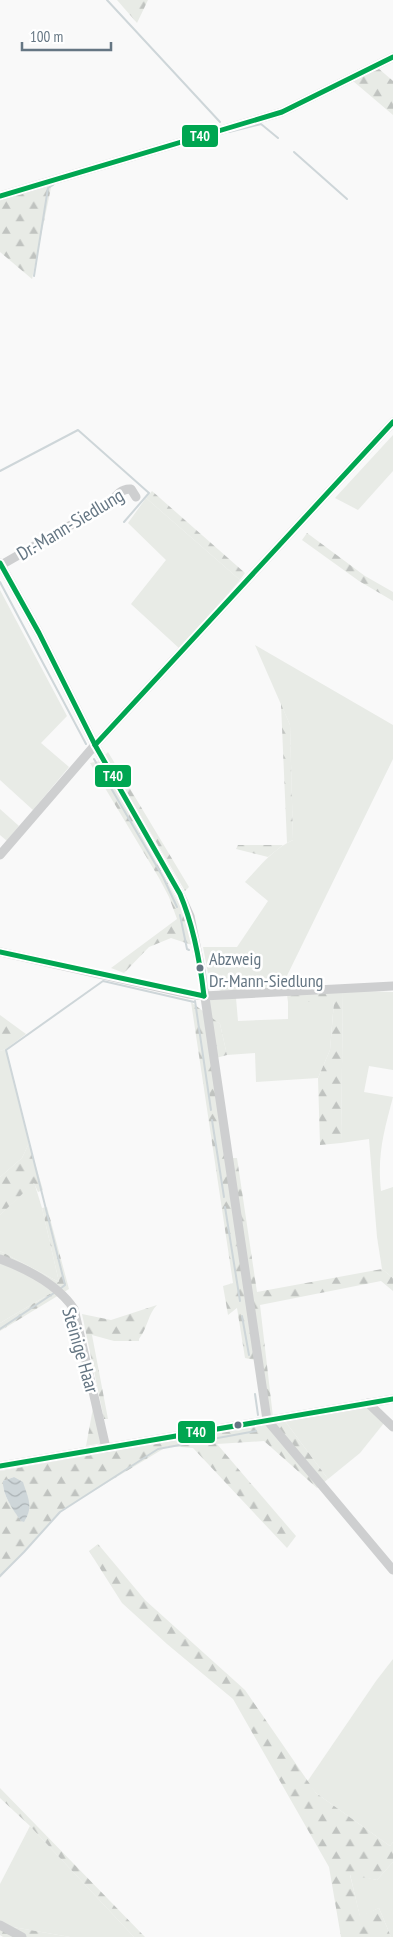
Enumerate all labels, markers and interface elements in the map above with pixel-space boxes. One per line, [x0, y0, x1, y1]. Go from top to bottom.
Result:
scale bar [22, 20, 111, 52]
text: 100 m [30, 27, 63, 46]
line badge: T40 [181, 124, 219, 148]
text: T40 [190, 127, 210, 145]
street label: Dr.-Mann-Siedlung [12, 483, 128, 565]
line badge: T40 [94, 764, 132, 788]
text: T40 [103, 767, 123, 785]
place label: Abzweig Dr.-Mann-Siedlung [209, 947, 323, 992]
marker: Abzweig Dr.-Mann-Siedlung [195, 963, 205, 973]
street label: Steinige Haar [57, 1304, 105, 1397]
line badge: T40 [177, 1420, 216, 1444]
unlabelled marker [233, 1420, 243, 1430]
text: T40 [186, 1423, 206, 1441]

